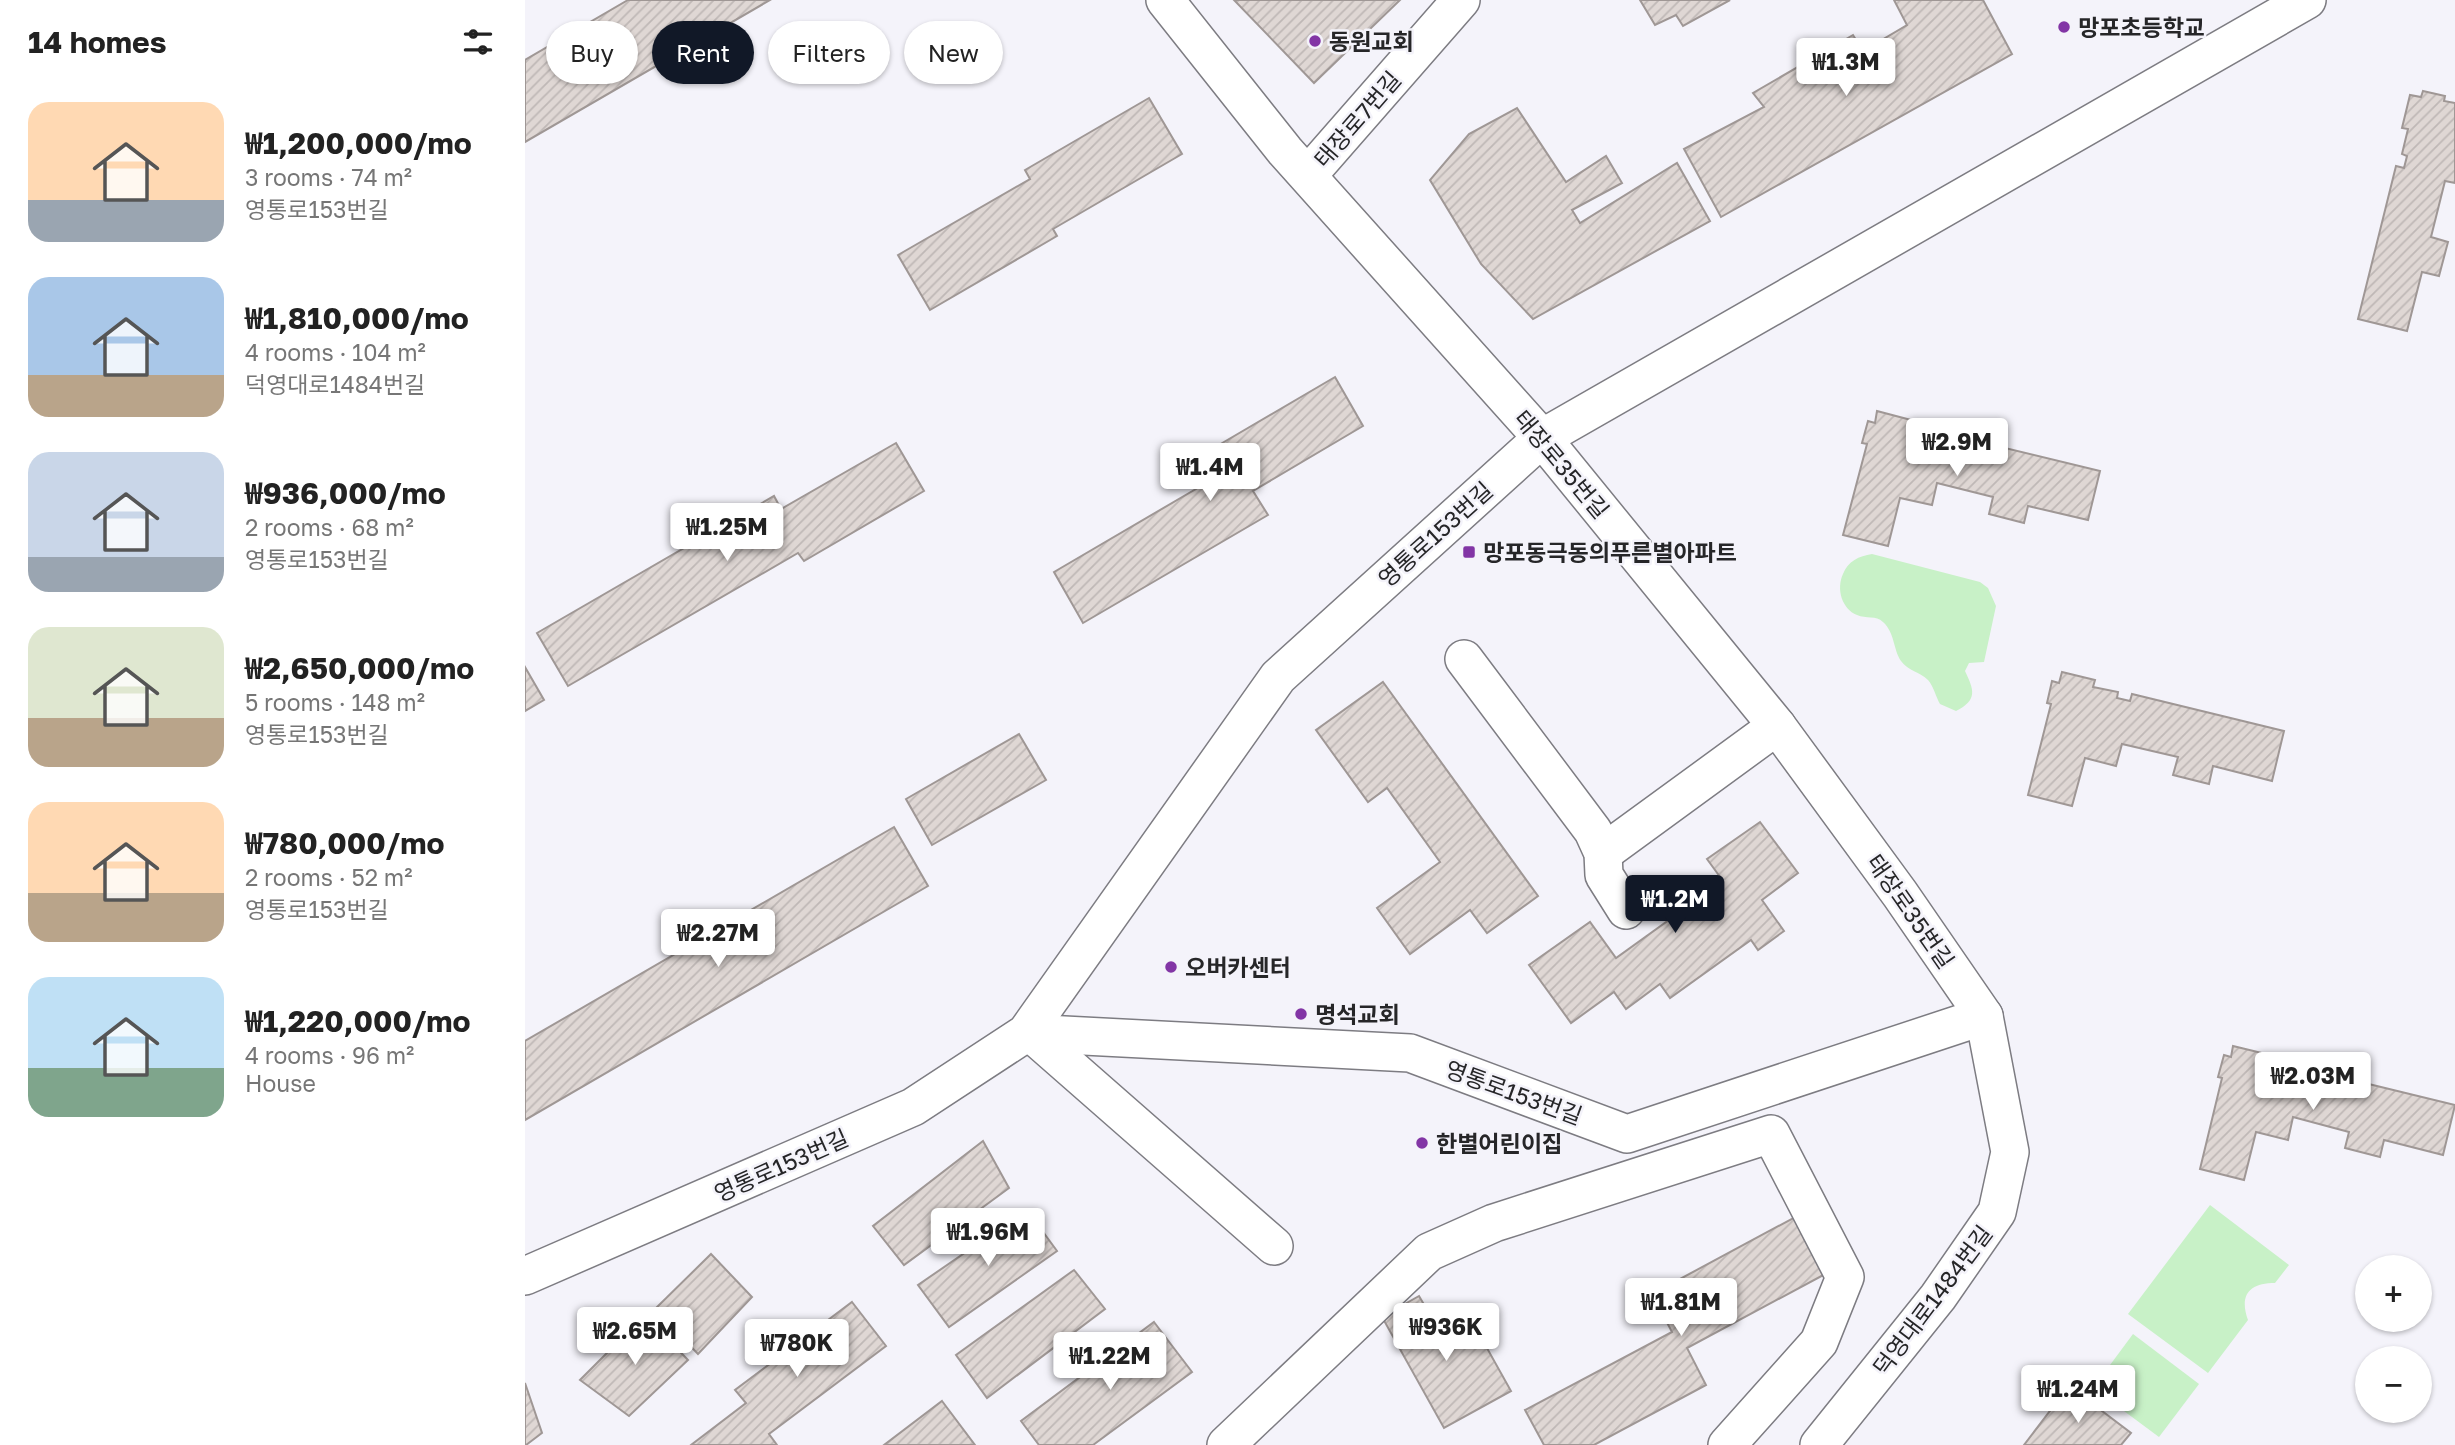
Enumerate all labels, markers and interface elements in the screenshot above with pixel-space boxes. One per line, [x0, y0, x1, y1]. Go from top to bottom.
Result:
place label: 망포초등학교 [2078, 13, 2205, 41]
marker: 망포초등학교 [2056, 19, 2072, 35]
chip: Buy [546, 21, 638, 84]
chip: Rent [652, 21, 754, 84]
chip: Filters [768, 21, 890, 84]
chip: New [904, 21, 1003, 84]
icon: filters [459, 23, 497, 61]
text: 14 homes [28, 24, 167, 60]
place label: 동원교회 [1329, 27, 1414, 55]
marker: 동원교회 [1307, 33, 1323, 49]
pin: ₩1.3M [1797, 38, 1895, 98]
text: ₩1.3M [1812, 47, 1880, 75]
street label: 태장로7번길 [1308, 65, 1406, 173]
text: ₩1,200,000/mo [245, 125, 472, 161]
icon: home [84, 130, 168, 214]
text: 3 rooms · 74 m² [245, 163, 412, 191]
text: 영통로153번길 [245, 195, 389, 223]
text: ₩1,810,000/mo [245, 300, 469, 336]
icon: home [84, 305, 168, 389]
text: 4 rooms · 104 m² [245, 338, 426, 366]
text: 덕영대로1484번길 [245, 370, 425, 398]
street label: 태장로35번길 [1509, 404, 1615, 524]
pin: ₩2.9M [1908, 419, 2006, 478]
text: ₩2.9M [1922, 427, 1992, 455]
pin: ₩1.4M [1161, 444, 1259, 503]
text: ₩1.4M [1176, 452, 1244, 480]
text: ₩936,000/mo [245, 475, 446, 511]
street label: 영통로153번길 [1372, 475, 1498, 593]
icon: home [84, 480, 168, 564]
pin: ₩1.25M [670, 504, 784, 563]
text: ₩1.25M [686, 512, 768, 540]
text: 2 rooms · 68 m² [245, 513, 414, 541]
place label: 망포동극동의푸른별아파트 [1483, 538, 1737, 566]
marker: 망포동극동의푸른별아파트 [1461, 544, 1477, 560]
text: 영통로153번길 [245, 545, 389, 573]
text: ₩2,650,000/mo [245, 650, 474, 686]
icon: home [84, 655, 168, 739]
text: 5 rooms · 148 m² [245, 688, 425, 716]
text: 영통로153번길 [245, 720, 389, 748]
text: ₩780,000/mo [245, 825, 445, 861]
icon: home [84, 830, 168, 914]
street label: 태장로35번길 [1862, 849, 1960, 973]
text: 2 rooms · 52 m² [245, 863, 412, 891]
pin: ₩1.2M [1626, 876, 1724, 935]
text: ₩1.2M [1641, 884, 1709, 912]
text: 영통로153번길 [245, 895, 389, 923]
pin: ₩2.27M [661, 909, 775, 969]
text: ₩2.27M [677, 918, 759, 946]
place label: 오버카센터 [1185, 953, 1291, 981]
marker: 오버카센터 [1163, 959, 1179, 975]
place label: 명석교회 [1315, 1000, 1400, 1028]
text: ₩1,220,000/mo [245, 1003, 471, 1039]
icon: home [84, 1005, 168, 1089]
marker: 명석교회 [1293, 1006, 1309, 1022]
text: 4 rooms · 96 m² [245, 1041, 414, 1069]
pin: ₩2.03M [2256, 1052, 2370, 1112]
street label: 영통로153번길 [1442, 1054, 1586, 1130]
text: ₩2.03M [2271, 1061, 2355, 1089]
text: House [245, 1069, 316, 1097]
street label: 영통로153번길 [710, 1123, 852, 1207]
place label: 한별어린이집 [1436, 1129, 1563, 1157]
marker: 한별어린이집 [1414, 1135, 1430, 1151]
pin: ₩1.96M [931, 1208, 1045, 1268]
text: ₩1.96M [947, 1217, 1029, 1245]
street label: 덕영대로1484번길 [1867, 1220, 1997, 1380]
map controls [2355, 1255, 2432, 1423]
button: + [2355, 1255, 2432, 1332]
pin: ₩1.81M [1624, 1278, 1738, 1338]
text: ₩1.81M [1641, 1287, 1721, 1315]
pin: ₩936K [1397, 1304, 1495, 1363]
pin: ₩2.65M [578, 1308, 692, 1367]
text: ₩936K [1409, 1312, 1483, 1340]
text: ₩2.65M [593, 1316, 677, 1344]
pin: ₩780K [748, 1320, 846, 1379]
text: ₩780K [761, 1328, 833, 1356]
pin: ₩1.22M [1053, 1332, 1167, 1392]
text: ₩1.22M [1069, 1341, 1151, 1369]
button: − [2355, 1346, 2432, 1423]
pin: ₩1.24M [2021, 1366, 2135, 1425]
text: ₩1.24M [2037, 1374, 2119, 1402]

